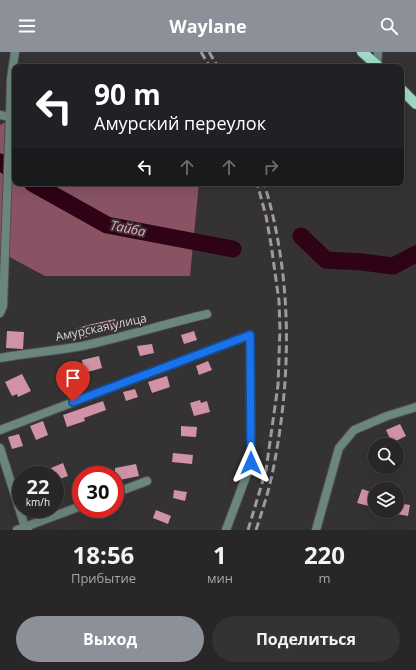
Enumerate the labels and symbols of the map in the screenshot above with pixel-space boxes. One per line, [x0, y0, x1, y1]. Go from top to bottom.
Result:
water label: Тайба [109, 215, 148, 241]
street label: Амурская улица [54, 309, 148, 345]
pin [56, 361, 90, 402]
position arrow [230, 442, 272, 484]
speed limit sign: 30 [72, 466, 124, 518]

